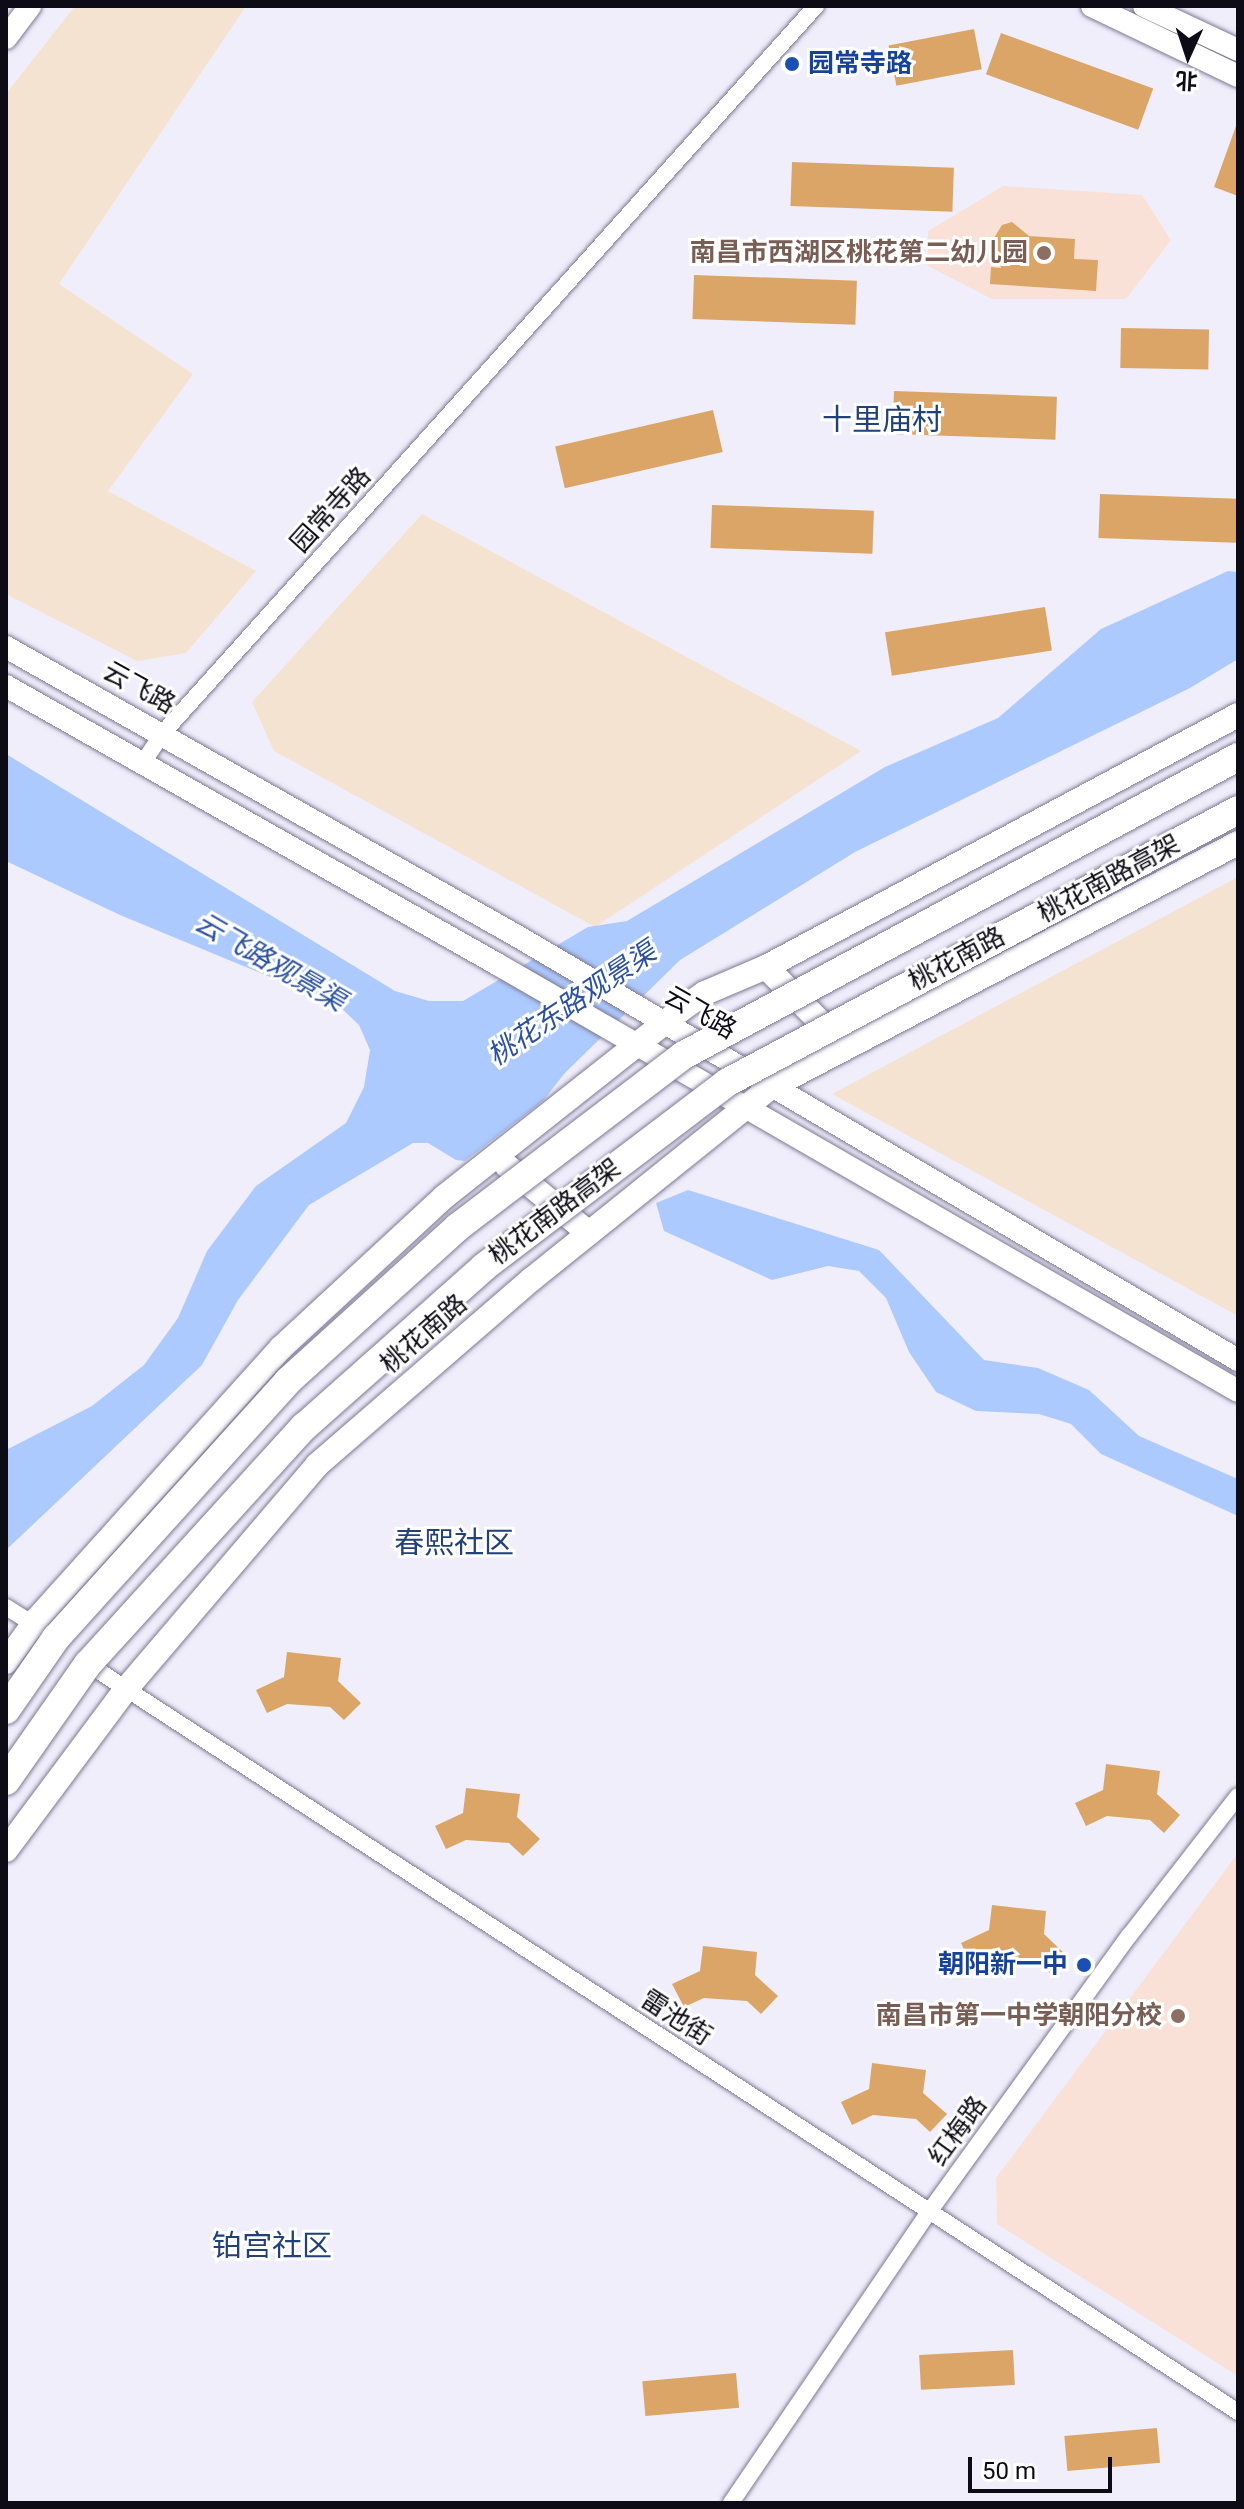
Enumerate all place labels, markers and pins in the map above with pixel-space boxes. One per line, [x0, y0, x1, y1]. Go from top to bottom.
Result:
place label: 园常寺路 [808, 48, 912, 80]
marker: 园常寺路 [783, 55, 801, 73]
place label: 南昌市西湖区桃花第二幼儿园 [690, 237, 1028, 269]
marker: 南昌市西湖区桃花第二幼儿园 [1035, 244, 1053, 262]
place label: 朝阳新一中 [938, 1949, 1068, 1981]
marker: 朝阳新一中 [1075, 1956, 1093, 1974]
place label: 南昌市第一中学朝阳分校 [876, 2000, 1162, 2032]
marker: 南昌市第一中学朝阳分校 [1169, 2007, 1187, 2025]

